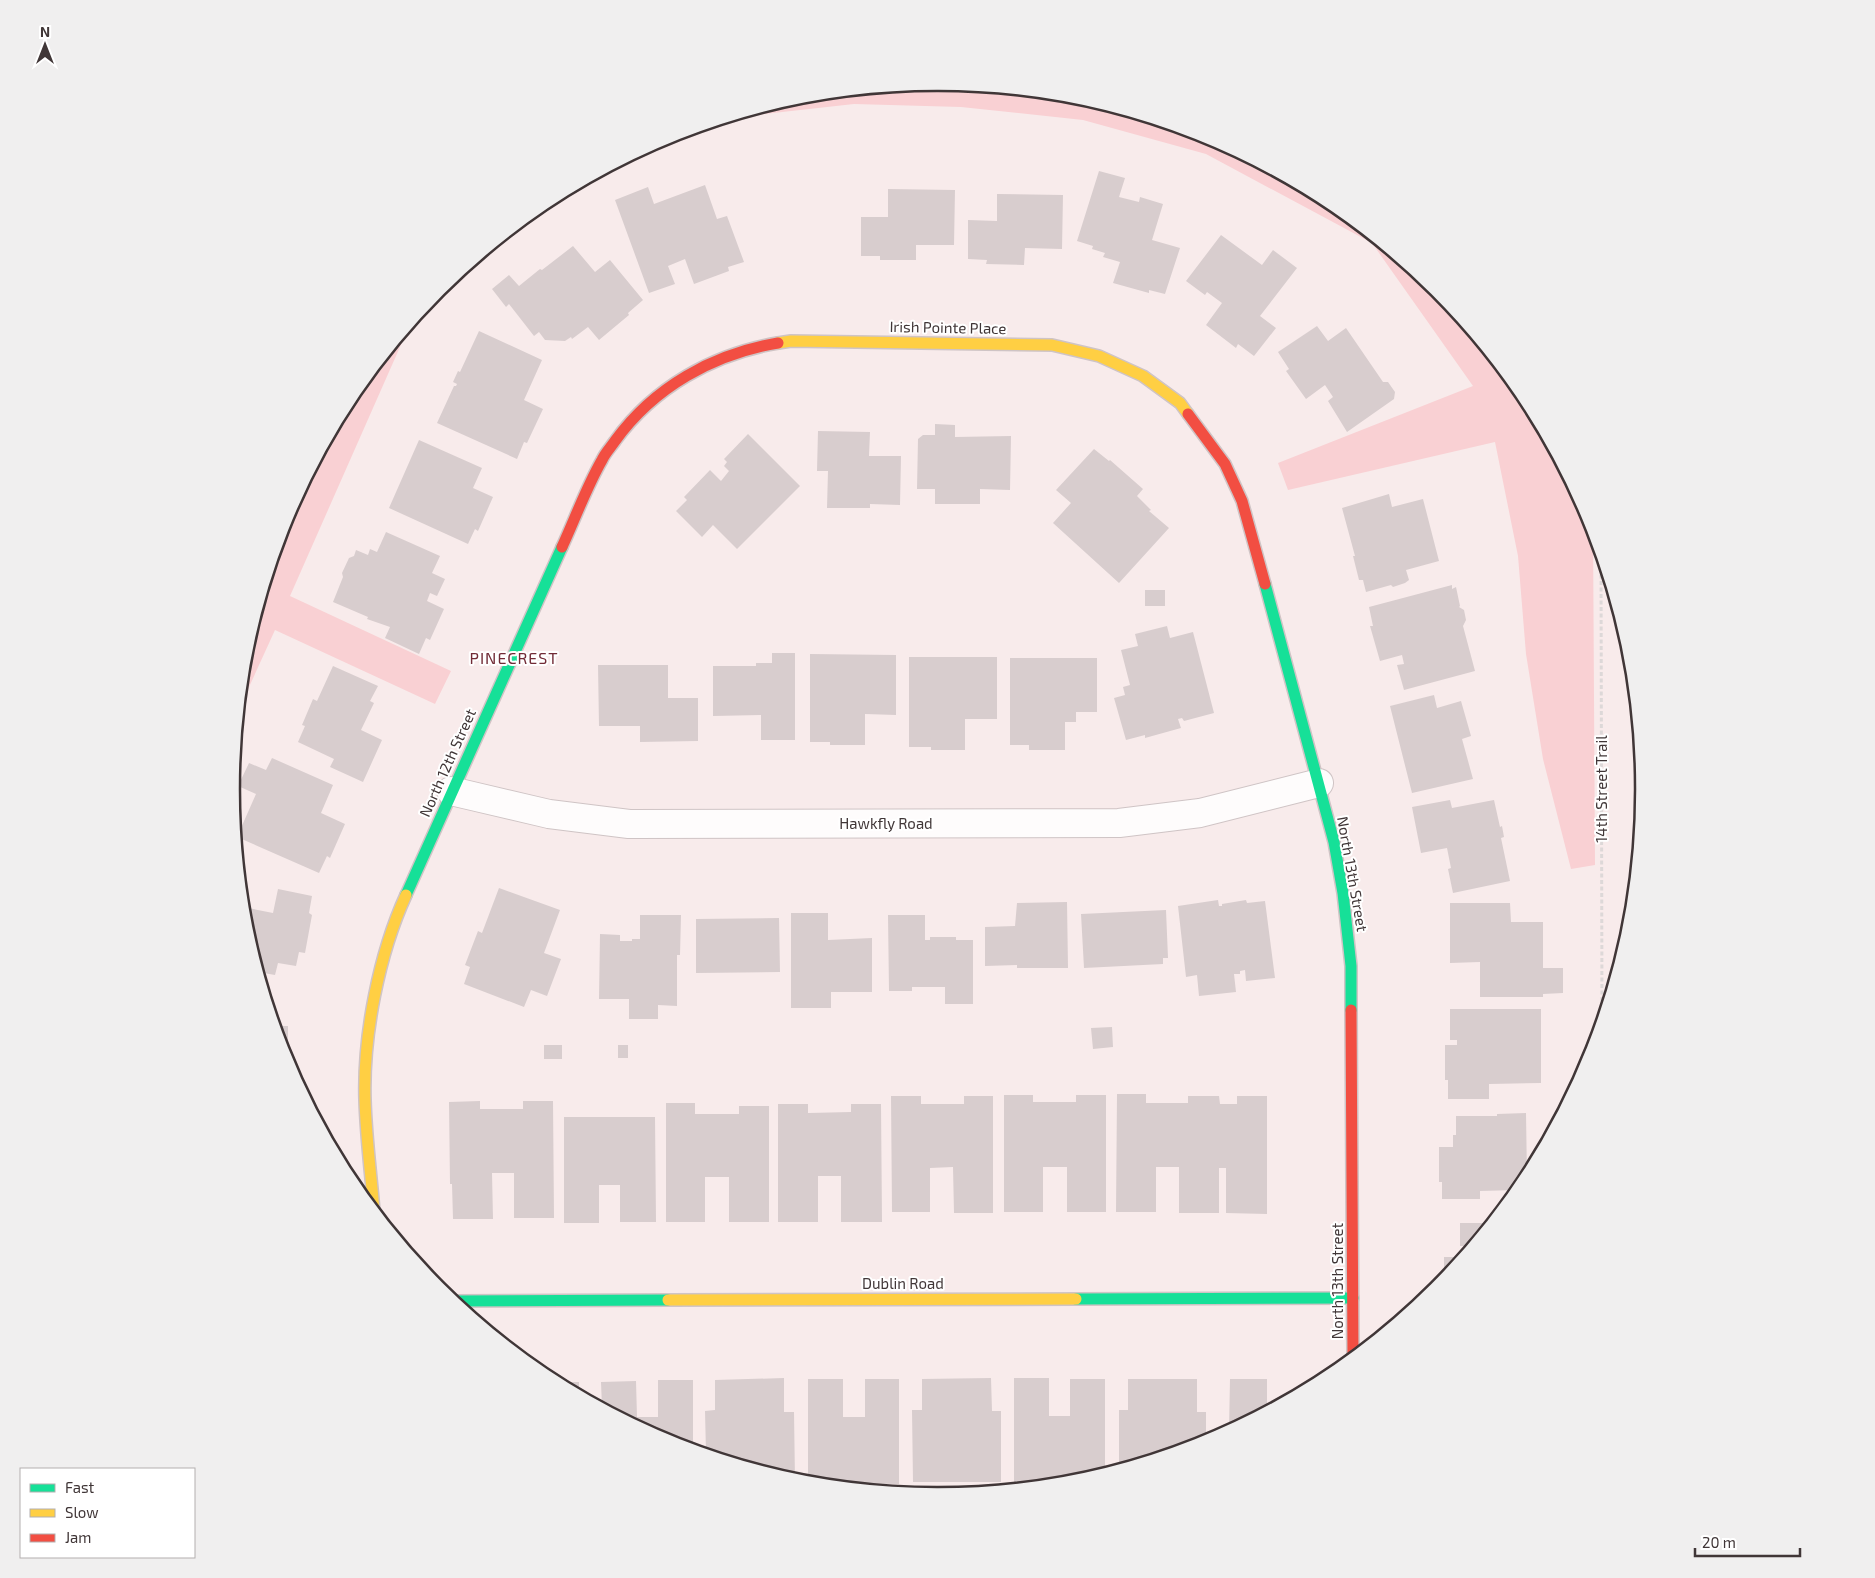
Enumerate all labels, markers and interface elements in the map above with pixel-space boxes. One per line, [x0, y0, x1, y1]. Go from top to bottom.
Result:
north arrow [20, 20, 70, 70]
text: N [40, 23, 50, 40]
street label: Irish Pointe Place [889, 317, 1007, 337]
district label: PINECREST [469, 648, 559, 667]
street label: North 12th Street [415, 705, 479, 820]
street label: 14th Street Trail [1592, 735, 1610, 843]
street label: Hawkfly Road [839, 814, 933, 832]
street label: North 13th Street [1334, 815, 1372, 933]
street label: North 13th Street [1328, 1222, 1346, 1339]
street label: Dublin Road [862, 1274, 944, 1292]
legend [20, 1468, 195, 1558]
text: Fast [65, 1478, 95, 1496]
text: Slow [65, 1503, 99, 1521]
scale bar [1695, 1526, 1800, 1558]
text: Jam [65, 1528, 91, 1546]
text: 20 m [1702, 1533, 1736, 1551]

